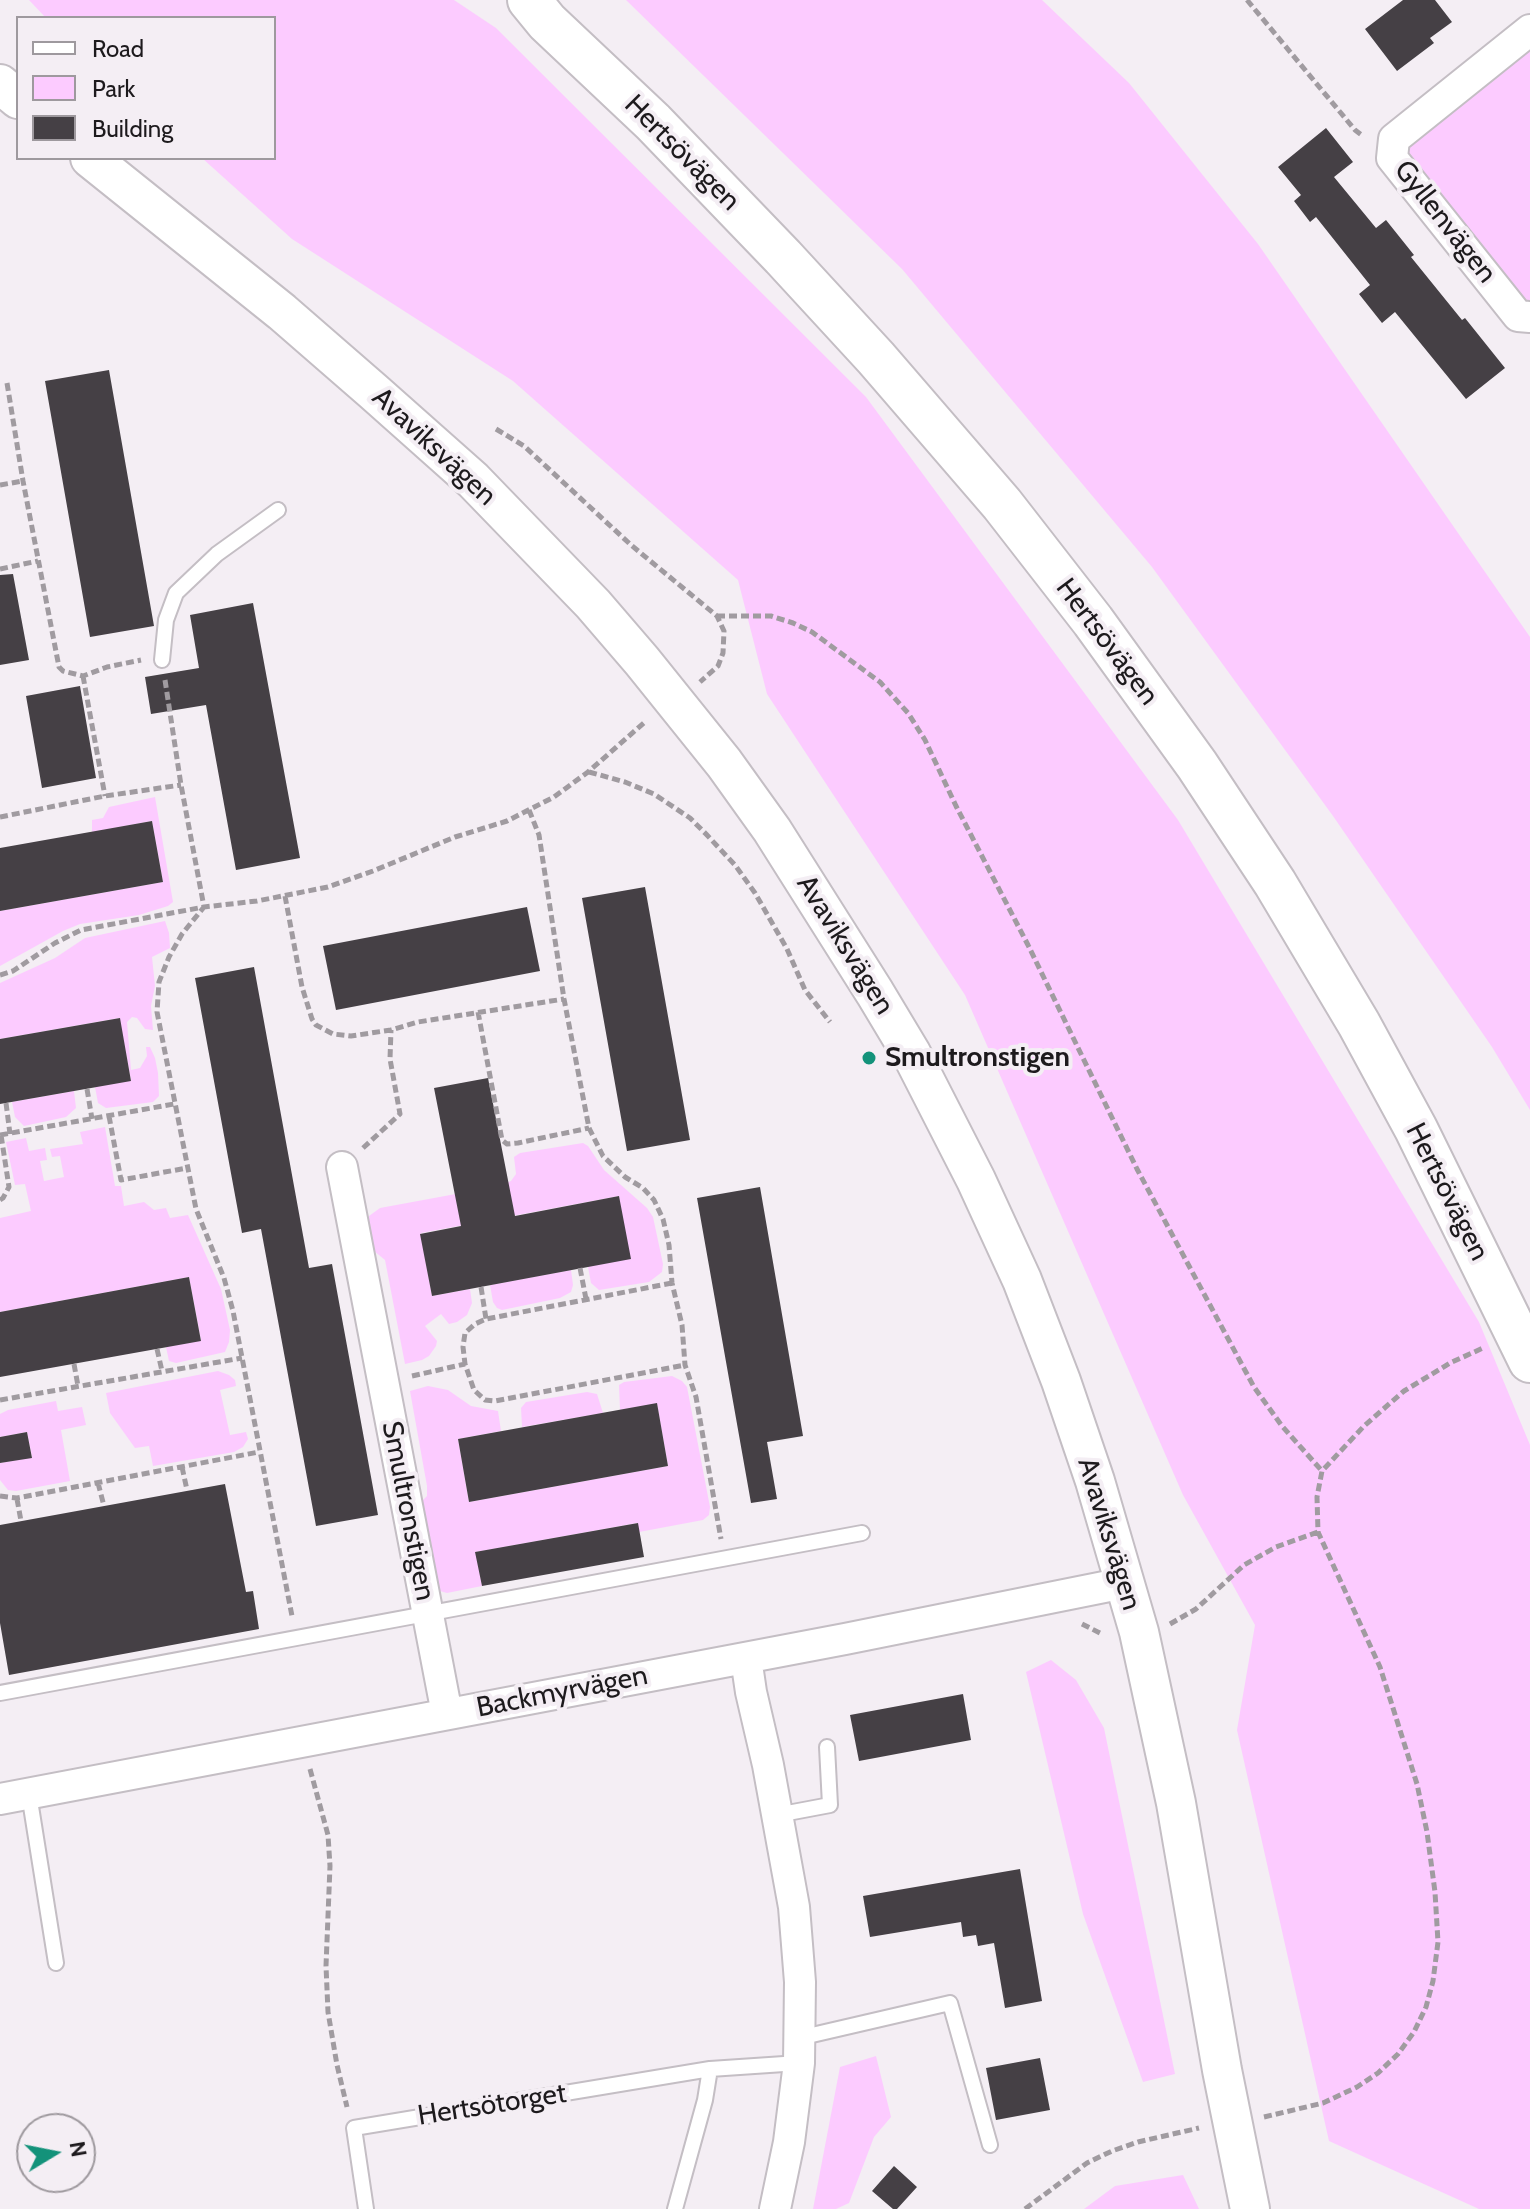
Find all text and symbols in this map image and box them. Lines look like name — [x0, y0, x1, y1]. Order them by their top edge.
legend — [16, 16, 276, 160]
text: Road — [92, 34, 144, 63]
text: Park — [92, 74, 135, 103]
street label: Hertsövägen — [617, 88, 747, 218]
text: Building — [92, 114, 173, 143]
street label: Gyllenvägen — [1387, 154, 1503, 290]
street label: Avaviksvägen — [365, 381, 503, 513]
street label: Hertsövägen — [1049, 572, 1165, 712]
street label: Avaviksvägen — [789, 869, 901, 1021]
place label: Smultronstigen — [885, 1041, 1070, 1075]
marker: Smultronstigen — [860, 1049, 878, 1067]
street label: Hertsövägen — [1398, 1118, 1496, 1266]
street label: Smultronstigen — [374, 1419, 442, 1603]
street label: Avaviksvägen — [1070, 1454, 1148, 1614]
street label: Backmyrvägen — [474, 1659, 650, 1725]
street label: Hertsötorget — [415, 2077, 569, 2133]
north arrow — [16, 2113, 96, 2193]
text: N — [64, 2139, 93, 2159]

